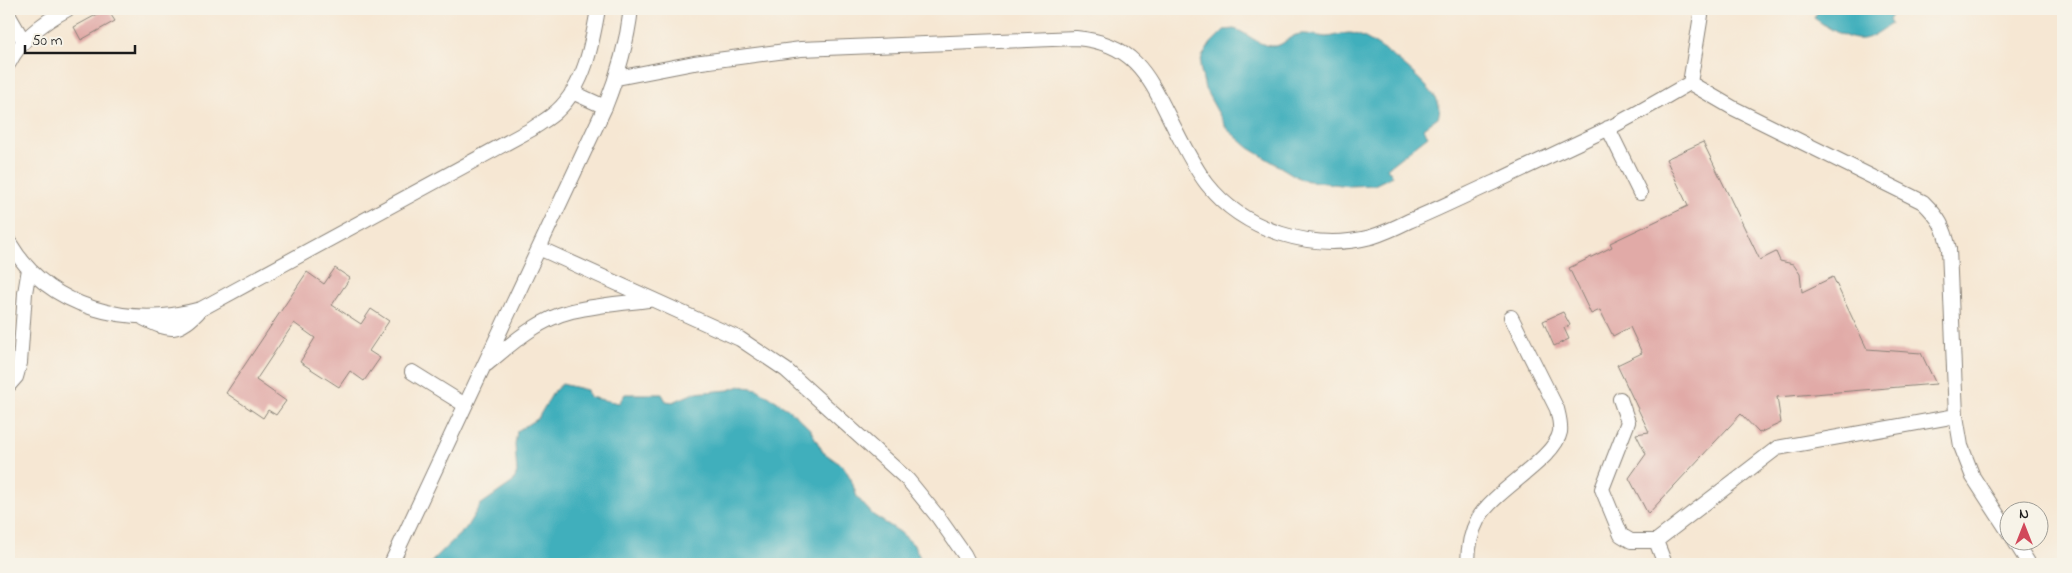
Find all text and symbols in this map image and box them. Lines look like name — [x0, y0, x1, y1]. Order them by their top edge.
scale bar — [25, 22, 135, 54]
text: 50 m — [32, 30, 63, 52]
north arrow — [2000, 500, 2050, 550]
text: N — [2019, 504, 2029, 525]

